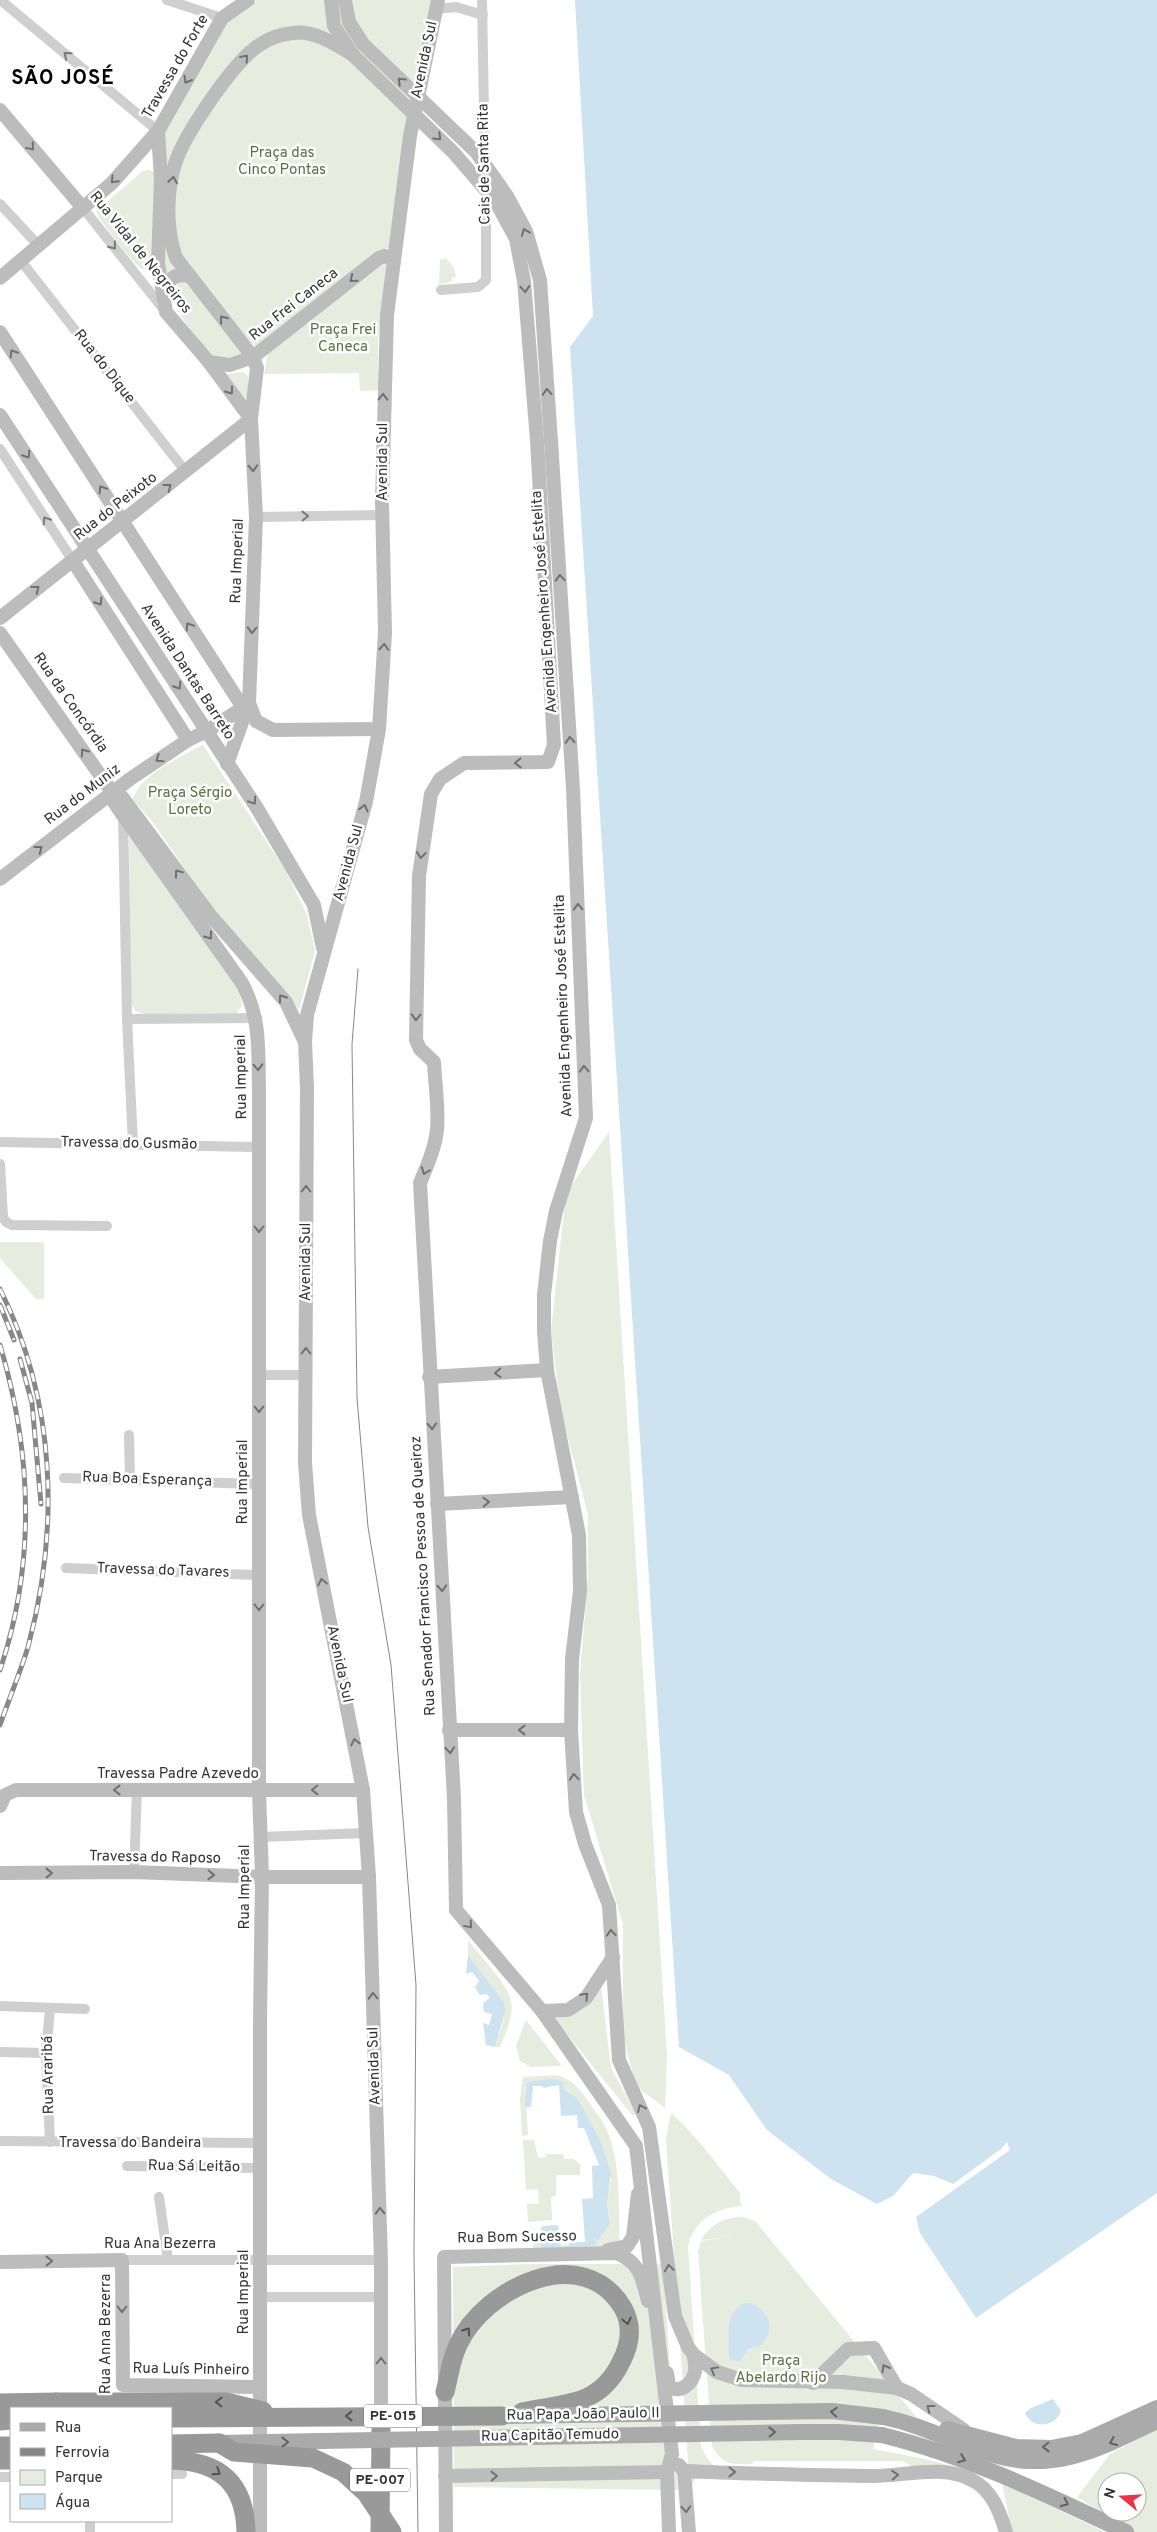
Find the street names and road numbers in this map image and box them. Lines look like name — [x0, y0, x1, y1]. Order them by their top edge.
street label: Travessa do Forte — [138, 12, 214, 122]
street label: Avenida Sul — [408, 20, 442, 100]
street label: Cais de Santa Rita — [474, 103, 496, 225]
street label: Rua Vidal de Negreiros — [85, 188, 195, 318]
street label: Rua Frei Caneca — [246, 264, 342, 346]
street label: Rua do Dique — [69, 326, 139, 408]
street label: Avenida Sul — [374, 423, 393, 501]
street label: Rua do Peixoto — [70, 468, 162, 546]
street label: Avenida Engenheiro José Estelita — [528, 490, 562, 714]
street label: Rua Imperial — [227, 518, 249, 604]
street label: Avenida Dantas Barreto — [136, 600, 238, 744]
street label: Rua da Concórdia — [28, 649, 112, 757]
street label: Rua do Muniz — [41, 760, 125, 830]
street label: Avenida Sul — [330, 823, 368, 903]
street label: Avenida Engenheiro José Estelita — [551, 894, 577, 1118]
street label: Rua Imperial — [232, 1034, 252, 1120]
street label: Travessa do Gusmão — [60, 1133, 198, 1155]
street label: Avenida Sul — [297, 1223, 316, 1301]
street label: Rua Senador Francisco Pessoa de Queiroz — [407, 1435, 441, 1717]
street label: Rua Imperial — [234, 1439, 253, 1525]
street label: Rua Boa Esperança — [82, 1468, 212, 1492]
street label: Travessa do Tavares — [96, 1559, 230, 1583]
street label: Avenida Sul — [322, 1624, 356, 1704]
street label: Travessa Padre Azevedo — [97, 1765, 259, 1784]
street label: Rua Imperial — [236, 1844, 255, 1930]
street label: Travessa do Raposo — [89, 1847, 221, 1869]
street label: Avenida Sul — [364, 2026, 386, 2106]
street label: Rua Araribá — [39, 2035, 59, 2115]
street label: Travessa do Bandeira — [59, 2134, 201, 2153]
street label: Rua Sá Leitão — [148, 2157, 240, 2177]
street label: Rua Bom Sucesso — [457, 2227, 577, 2249]
street label: Rua Ana Bezerra — [104, 2235, 216, 2254]
street label: Rua Imperial — [235, 2249, 254, 2335]
street label: Rua Anna Bezerra — [97, 2274, 116, 2394]
street label: Rua Luís Pinheiro — [132, 2359, 250, 2381]
road number: PE-015 — [364, 2404, 422, 2428]
street label: Rua Papa João Paulo II — [506, 2404, 660, 2426]
street label: Rua Capitão Temudo — [481, 2425, 619, 2447]
road number: PE-007 — [350, 2468, 410, 2492]

